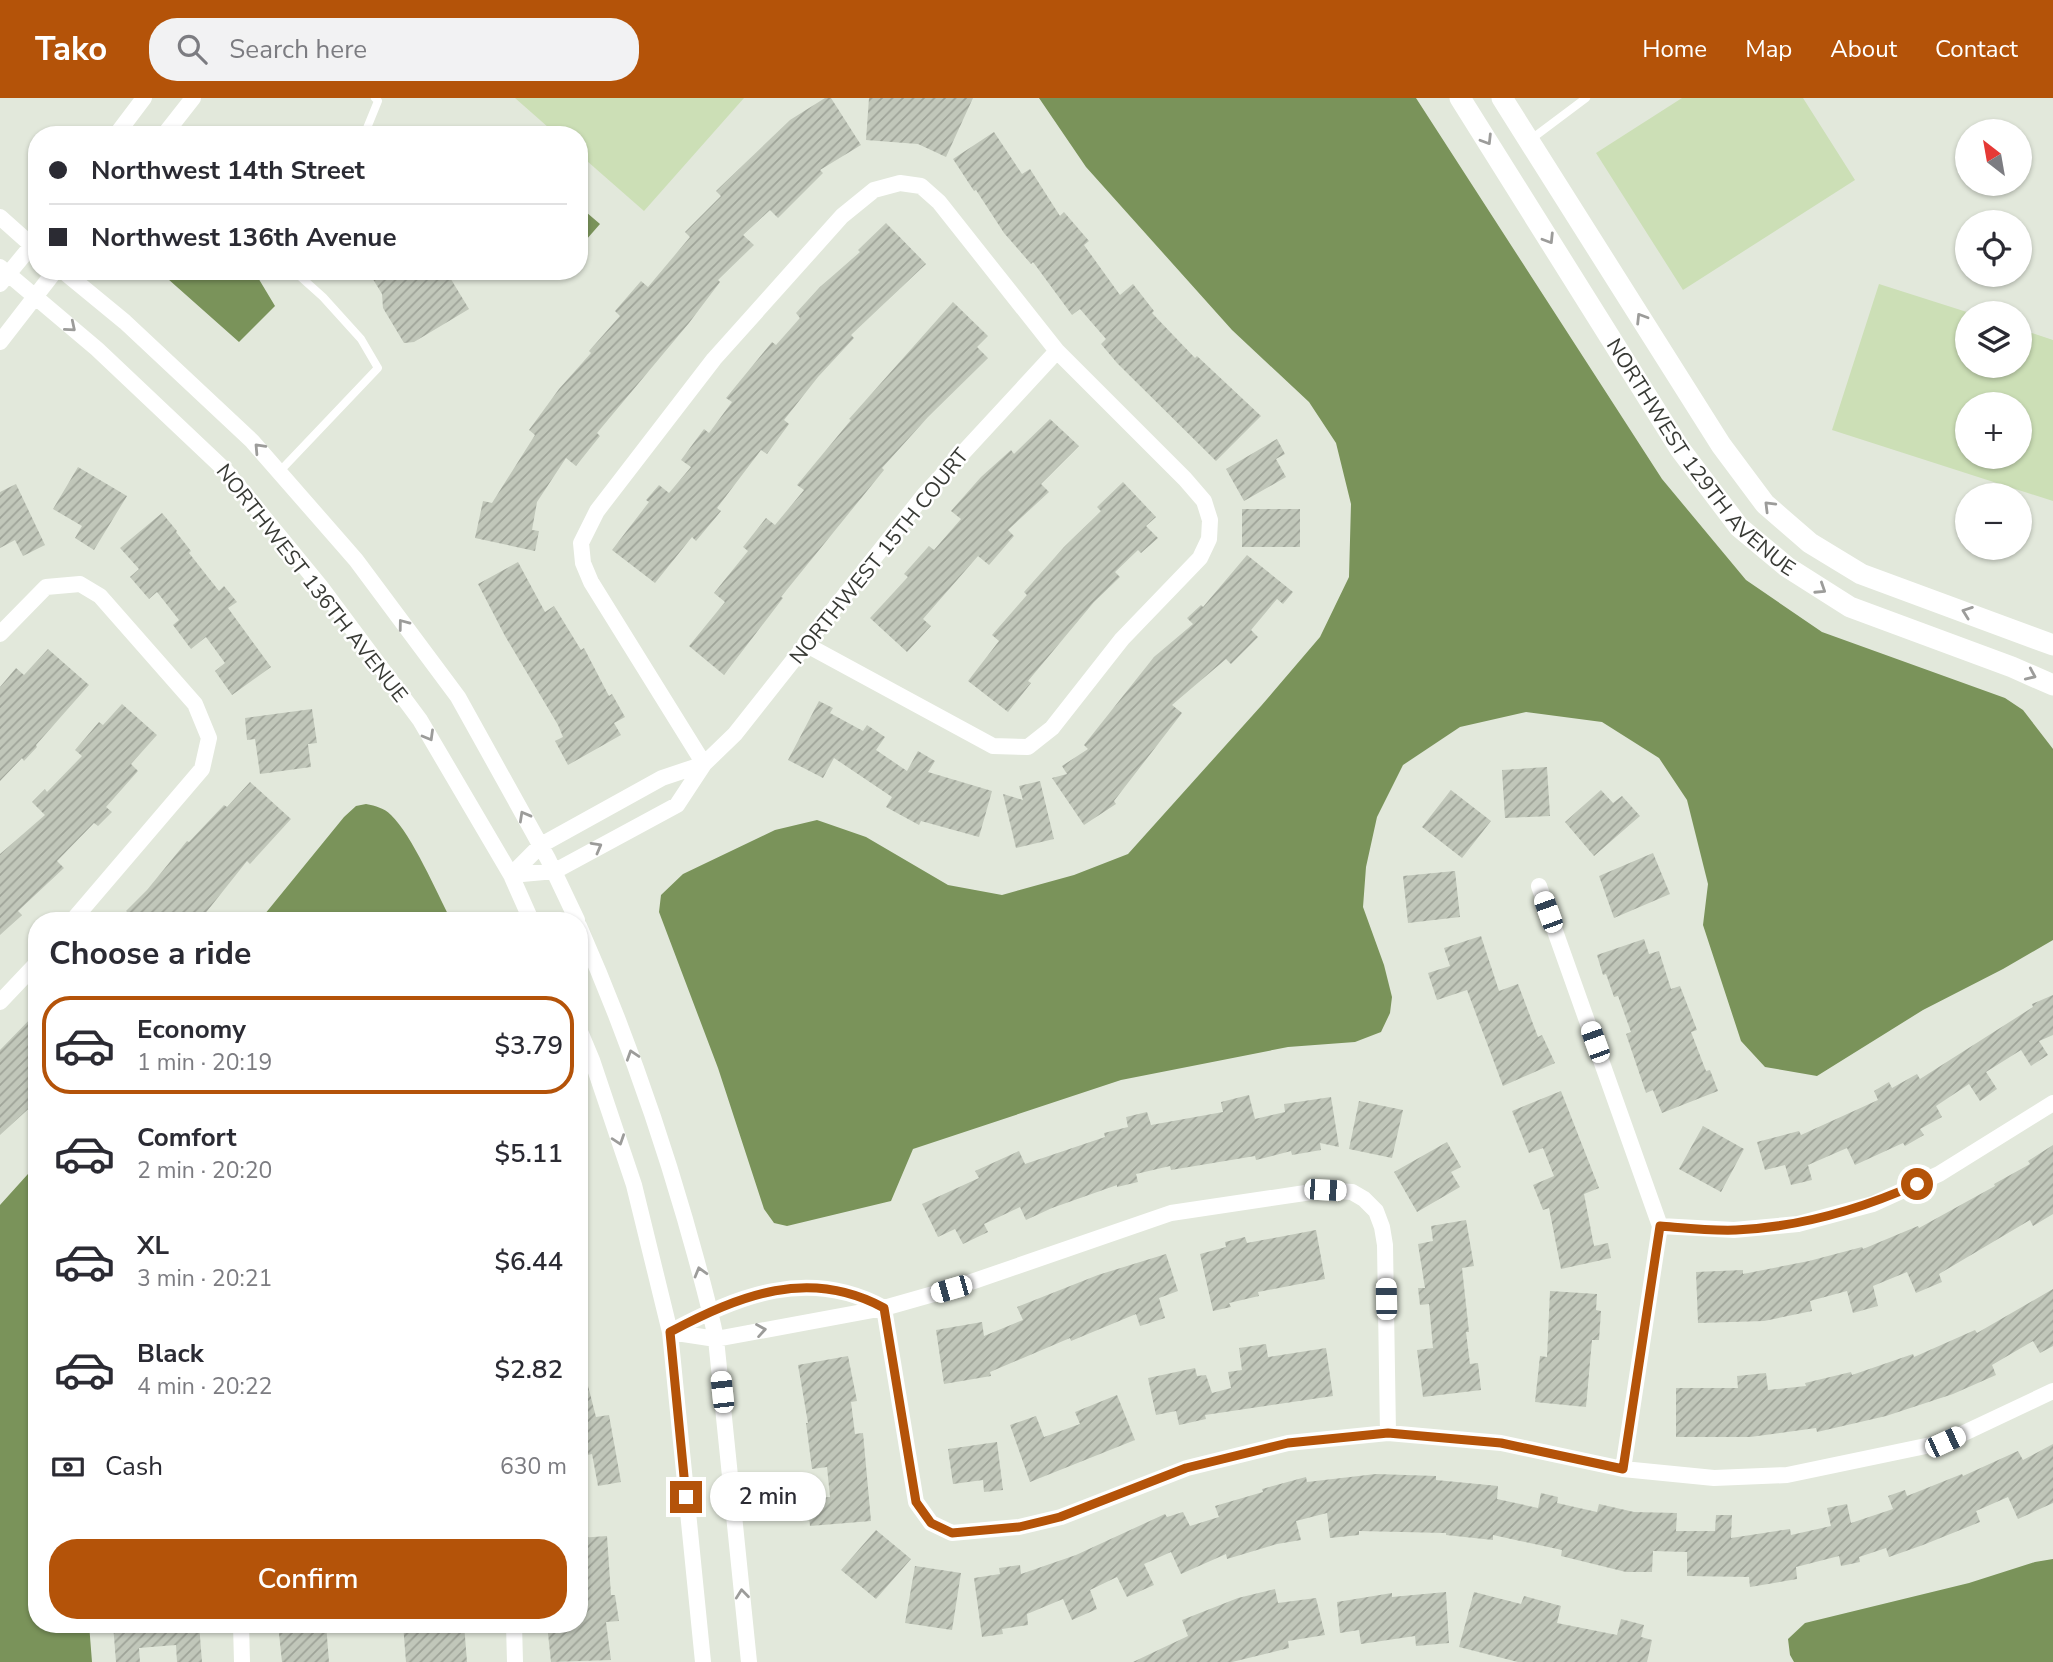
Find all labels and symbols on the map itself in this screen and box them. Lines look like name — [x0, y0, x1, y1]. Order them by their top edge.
north arrow — [1955, 119, 2032, 196]
one-way arrow — [1478, 132, 1491, 145]
one-way arrow — [1541, 231, 1554, 244]
one-way arrow — [1636, 313, 1649, 326]
one-way arrow — [63, 319, 76, 331]
street label: NORTHWEST 129TH AVENUE — [1600, 333, 1801, 583]
street label: NORTHWEST 15TH COURT — [783, 442, 975, 670]
one-way arrow — [254, 443, 267, 456]
street label: NORTHWEST 136TH AVENUE — [210, 458, 414, 708]
one-way arrow — [1764, 501, 1777, 514]
one-way arrow — [1813, 580, 1826, 593]
one-way arrow — [1961, 606, 1973, 620]
one-way arrow — [399, 619, 411, 632]
one-way arrow — [2024, 667, 2036, 681]
one-way arrow — [421, 729, 434, 742]
one-way arrow — [519, 810, 532, 823]
one-way arrow — [590, 842, 602, 856]
car — [1531, 889, 1566, 935]
car — [1578, 1019, 1613, 1065]
one-way arrow — [626, 1049, 640, 1062]
one-way arrow — [611, 1133, 625, 1145]
route start — [1901, 1168, 1933, 1200]
car — [1304, 1178, 1347, 1202]
one-way arrow — [693, 1266, 708, 1278]
car — [928, 1273, 975, 1305]
car — [1376, 1278, 1397, 1320]
one-way arrow — [755, 1323, 767, 1338]
car — [710, 1370, 735, 1414]
car — [1922, 1424, 1969, 1460]
callout: 2 min — [710, 1472, 826, 1522]
route end — [670, 1481, 702, 1513]
one-way arrow — [735, 1588, 750, 1600]

